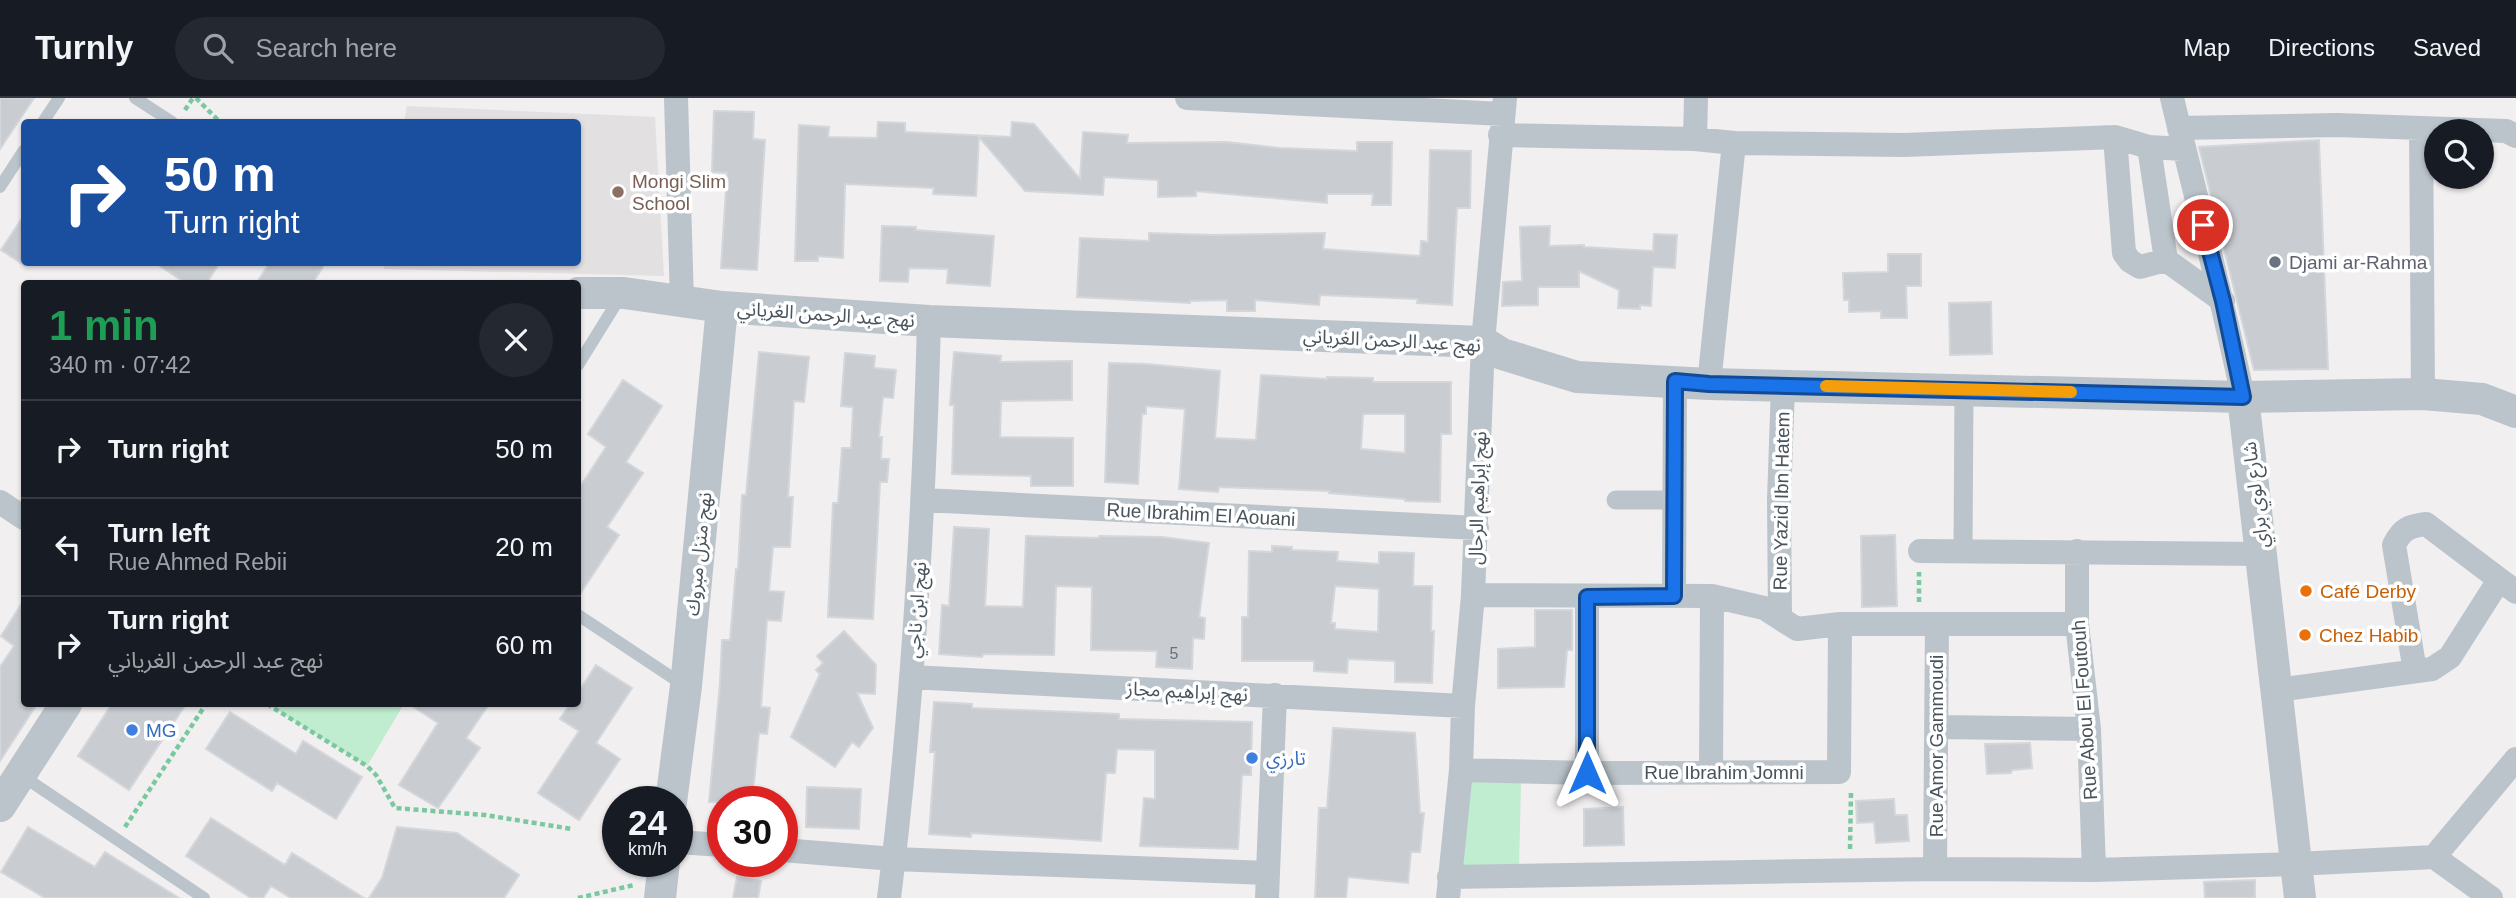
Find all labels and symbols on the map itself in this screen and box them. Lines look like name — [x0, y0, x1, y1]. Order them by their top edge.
place label: Mongi Slim School — [632, 171, 726, 214]
marker: Mongi Slim School — [610, 184, 626, 200]
pin — [2173, 195, 2233, 255]
place label: Djami ar-Rahma — [2289, 252, 2428, 273]
marker: Djami ar-Rahma — [2267, 254, 2283, 270]
street label: نهج عبد الرحمن الغرياني — [736, 298, 915, 336]
street label: نهج عبد الرحمن الغرياني — [1302, 325, 1481, 360]
street label: Rue Yazid Ibn Hatem — [1769, 411, 1794, 591]
street label: نهج إبراهيم الرحال — [1465, 431, 1494, 565]
street label: شارع لوي براي — [2239, 440, 2277, 549]
street label: نهج منزل مبروك — [682, 491, 719, 617]
street label: Rue Ibrahim El Aouani — [1106, 499, 1296, 530]
street label: نهج ابن ناجي — [903, 561, 935, 659]
place label: Café Derby — [2320, 581, 2417, 602]
marker: Café Derby — [2298, 583, 2314, 599]
street label: Rue Abou El Foutouh — [2068, 619, 2101, 801]
place label: Chez Habib — [2319, 625, 2418, 646]
marker: Chez Habib — [2297, 627, 2313, 643]
house number: 5 — [1170, 645, 1179, 662]
street label: Rue Amor Gammoudi — [1926, 655, 1947, 837]
street label: نهج إبراهيم مجاز — [1124, 678, 1248, 709]
place label: MG — [146, 720, 177, 741]
marker: MG — [124, 722, 140, 738]
position arrow — [1550, 736, 1624, 810]
place label: تارزي — [1266, 748, 1306, 773]
marker: تارزي — [1244, 750, 1260, 766]
street label: Rue Ibrahim Jomni — [1644, 762, 1804, 783]
speed limit sign: 30 — [707, 786, 798, 877]

